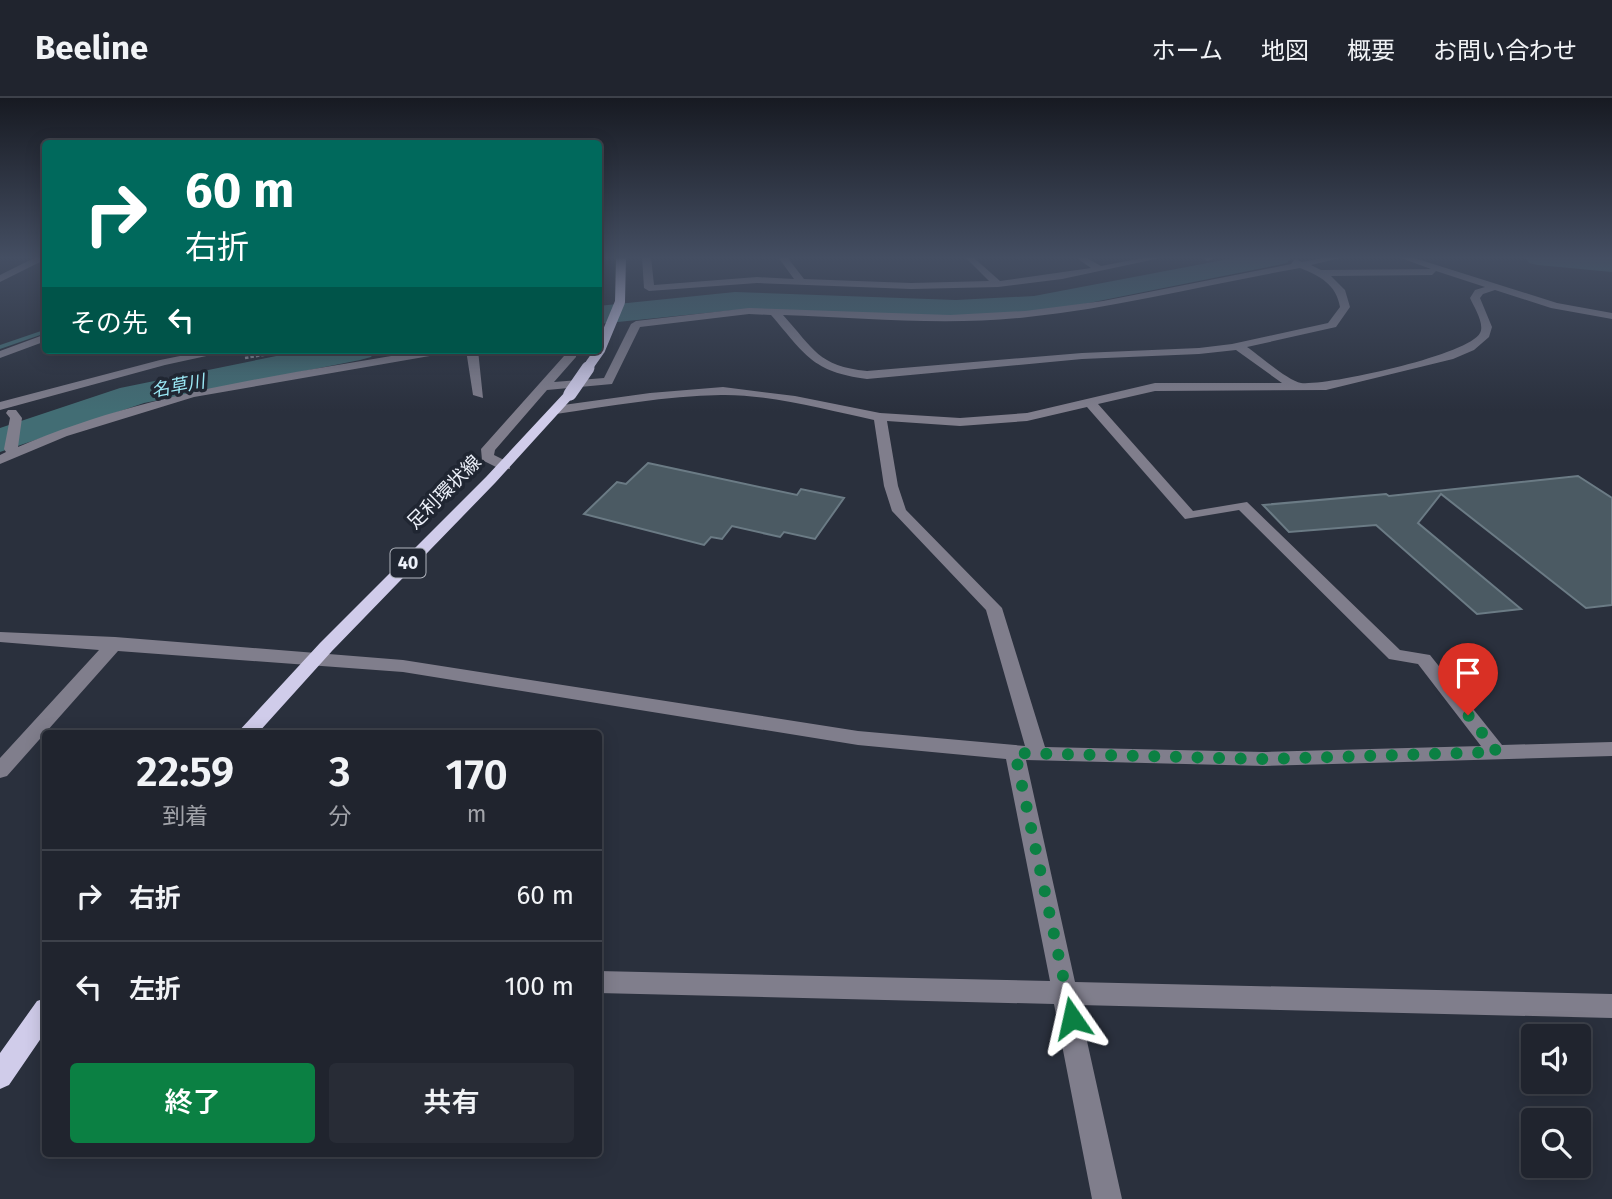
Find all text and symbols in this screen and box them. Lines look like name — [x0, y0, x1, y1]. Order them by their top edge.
text: Beeline — [35, 28, 148, 68]
text: ホーム — [1152, 37, 1223, 65]
text: 地図 — [1261, 37, 1309, 65]
text: 概要 — [1347, 37, 1395, 65]
text: お問い合わせ — [1433, 37, 1577, 65]
text: 60 m — [185, 161, 294, 220]
icon: right — [70, 168, 161, 259]
text: 右折 — [185, 228, 249, 266]
icon: left — [162, 301, 200, 339]
text: その先 — [70, 308, 148, 339]
water label: 名草川 — [149, 370, 209, 402]
street label: 足利環状線 — [402, 450, 486, 534]
road number: 40 — [390, 548, 426, 578]
pin — [1438, 643, 1498, 715]
icon: arrive — [1449, 654, 1487, 692]
text: 22:59 — [136, 747, 234, 797]
text: 3 — [329, 747, 351, 797]
text: 170 — [445, 750, 508, 800]
text: m — [467, 800, 487, 828]
text: 到着 — [162, 802, 208, 830]
text: 分 — [328, 802, 351, 830]
icon: right — [70, 877, 108, 915]
text: 60 m — [516, 880, 574, 911]
text: 右折 — [129, 883, 181, 914]
icon: left — [70, 968, 108, 1006]
text: 100 m — [505, 971, 574, 1002]
text: 左折 — [129, 974, 181, 1005]
position arrow — [1035, 981, 1109, 1055]
map controls — [1521, 1024, 1591, 1178]
button: sound — [1521, 1024, 1591, 1094]
button: 終了 — [70, 1063, 315, 1143]
button: 共有 — [329, 1063, 574, 1143]
button: search — [1521, 1108, 1591, 1178]

